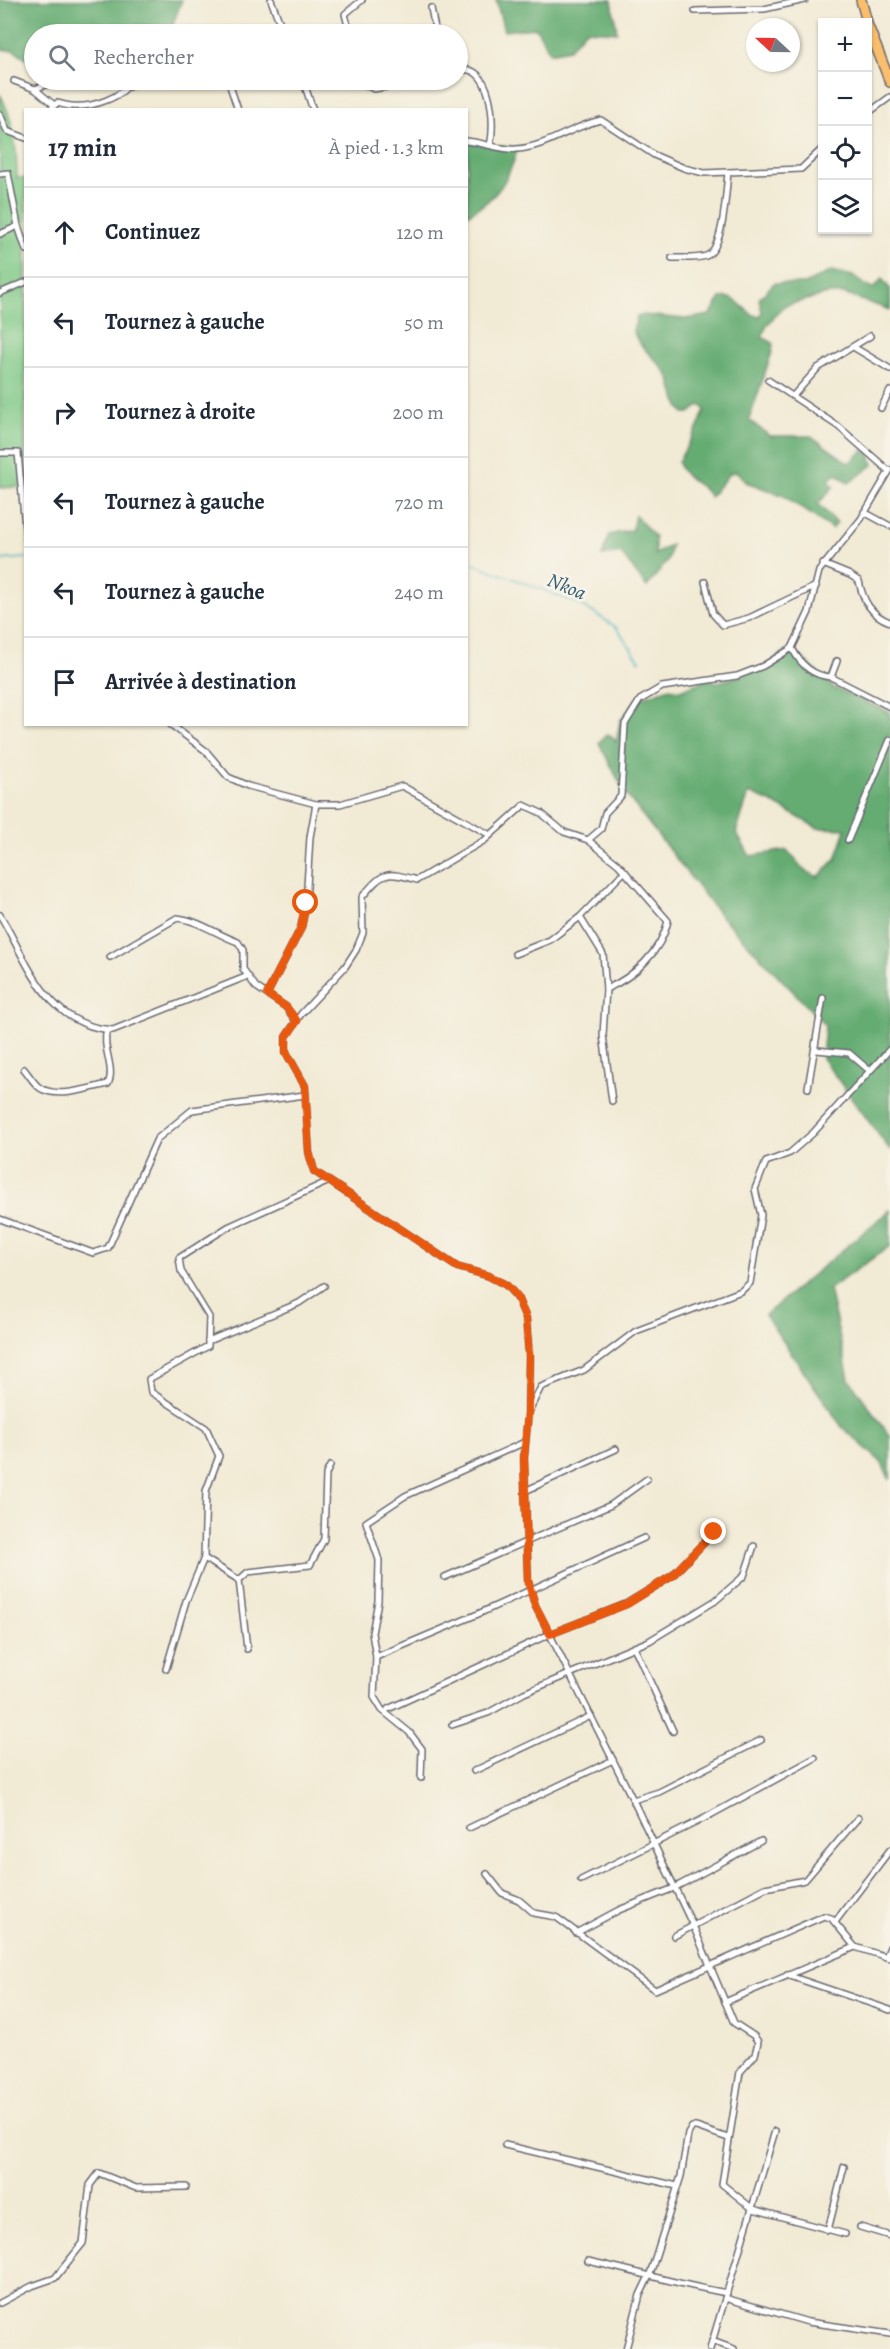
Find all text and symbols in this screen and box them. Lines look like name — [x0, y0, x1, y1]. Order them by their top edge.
north arrow — [746, 18, 800, 72]
map controls — [818, 18, 872, 234]
button: + — [818, 18, 872, 72]
search box — [24, 24, 468, 90]
icon: search — [45, 41, 78, 74]
text: Rechercher — [93, 42, 194, 72]
button: − — [818, 72, 872, 126]
button: locate — [818, 126, 872, 180]
text: 17 min — [48, 130, 117, 165]
text: À pied · 1.3 km — [329, 134, 444, 161]
button: layers — [818, 180, 872, 234]
icon: ahead — [48, 216, 81, 249]
text: Continuez — [105, 217, 200, 247]
text: 120 m — [396, 219, 444, 246]
icon: left — [48, 306, 81, 339]
text: Tournez à gauche — [105, 307, 265, 337]
text: 50 m — [404, 309, 444, 336]
icon: right — [48, 396, 81, 429]
text: Tournez à droite — [105, 397, 256, 427]
text: 200 m — [393, 399, 444, 426]
icon: left — [48, 486, 81, 519]
text: Tournez à gauche — [105, 487, 265, 517]
text: 720 m — [395, 489, 444, 516]
water label: Nkoa — [543, 566, 590, 607]
icon: left — [48, 576, 81, 609]
text: Tournez à gauche — [105, 577, 265, 607]
text: 240 m — [394, 579, 444, 606]
icon: arrive — [48, 666, 81, 699]
text: Arrivée à destination — [105, 667, 296, 697]
route start — [292, 889, 318, 915]
route end — [700, 1518, 726, 1544]

